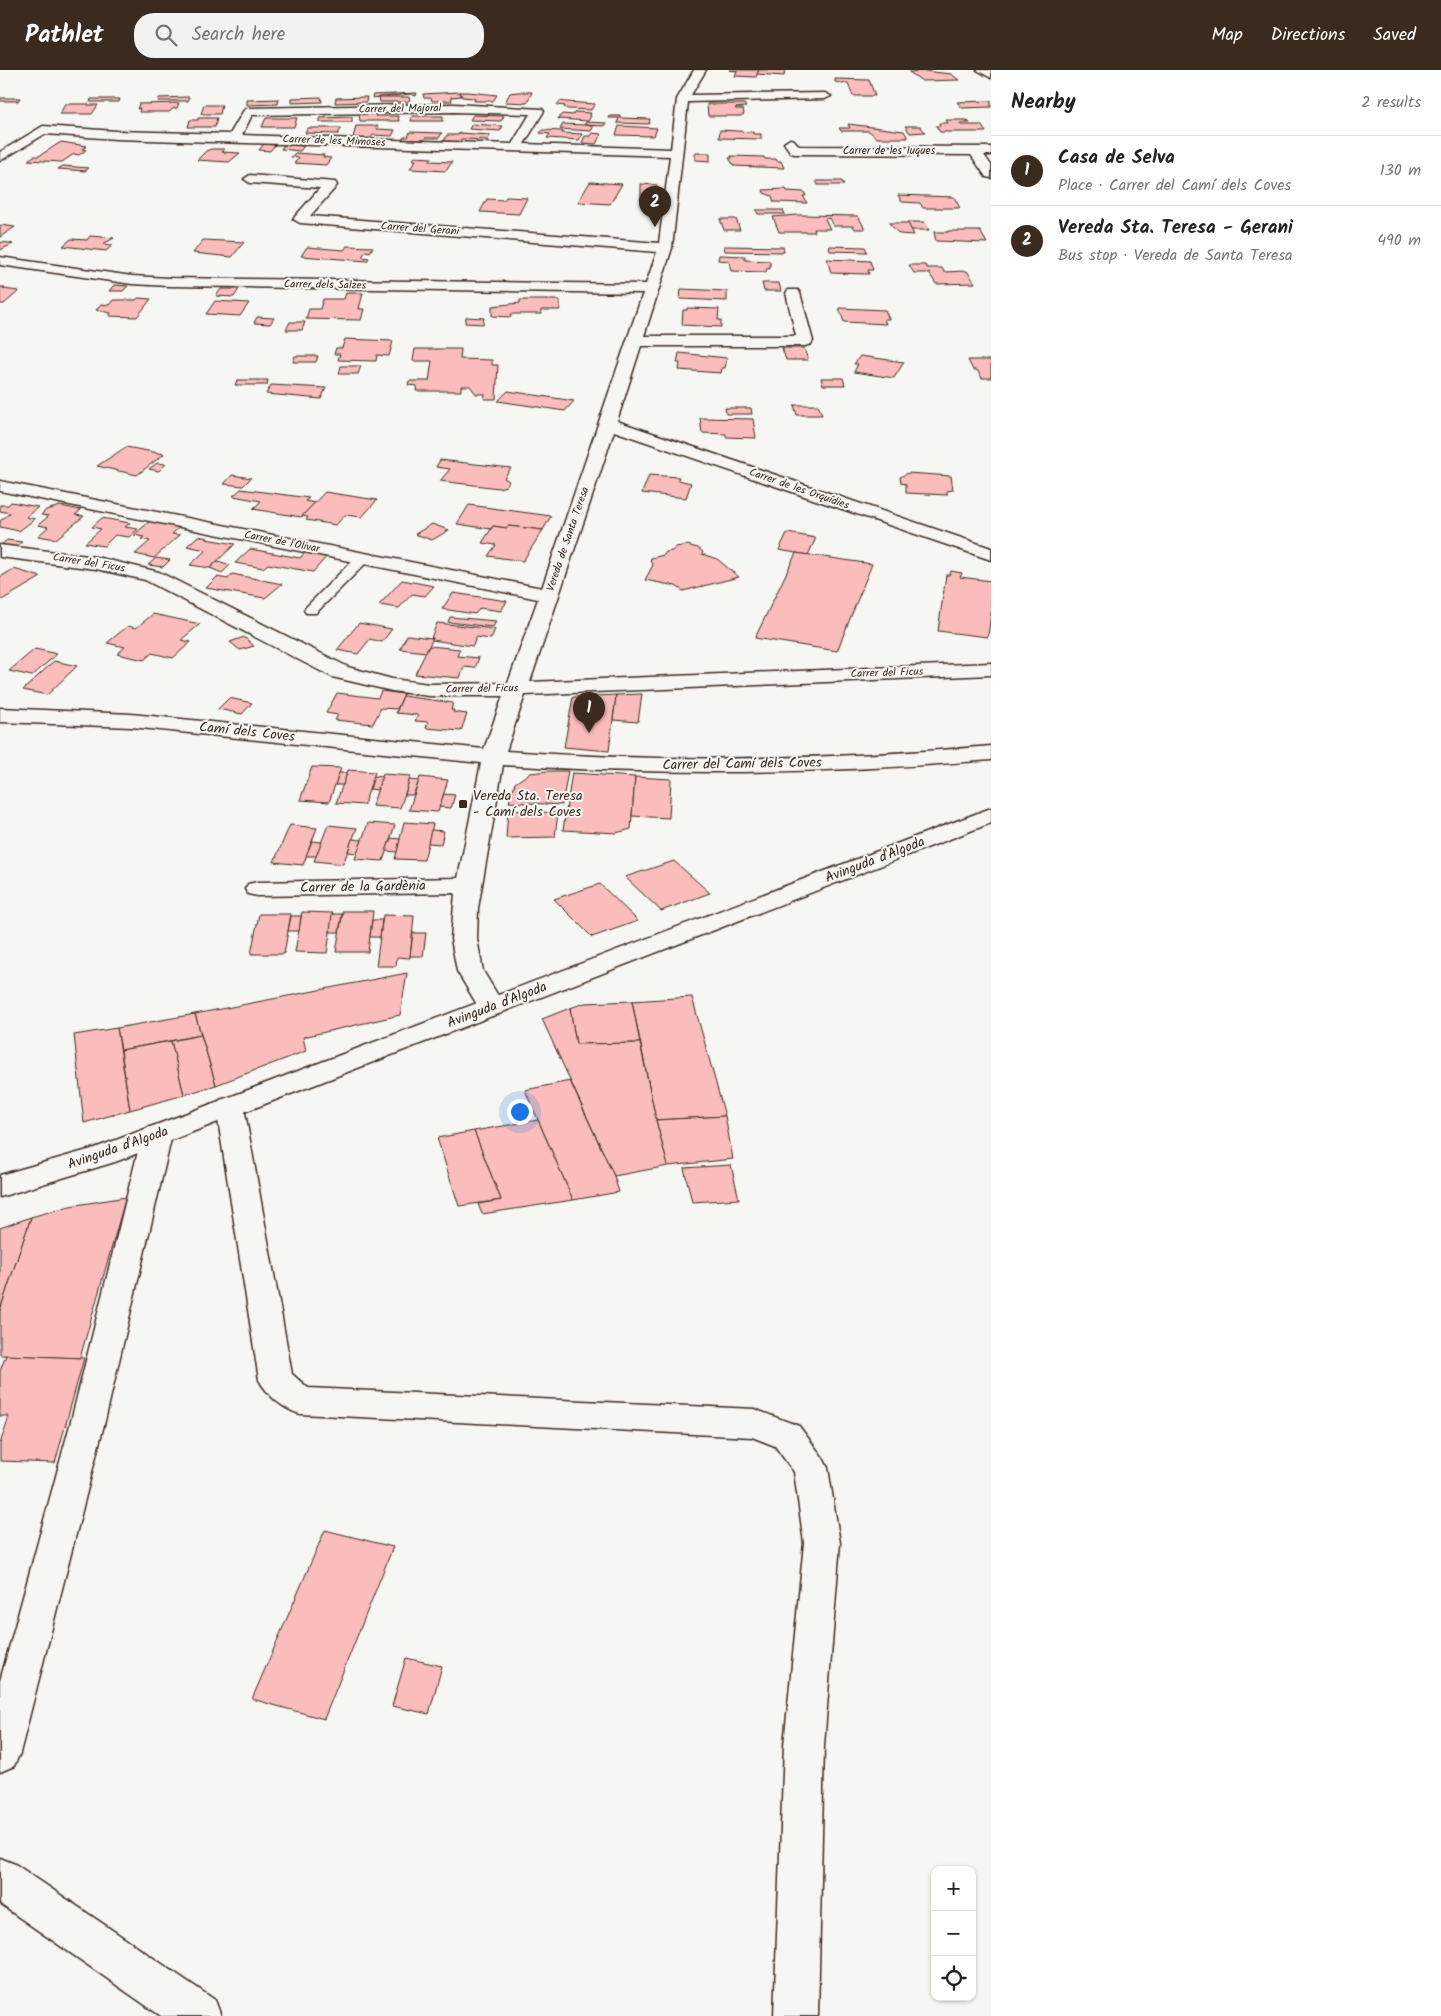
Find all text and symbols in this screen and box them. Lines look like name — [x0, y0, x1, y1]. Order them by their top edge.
search box — [134, 13, 484, 58]
text: Pathlet — [25, 16, 104, 55]
text: Search here — [192, 20, 285, 50]
icon: search — [152, 21, 180, 49]
text: Map — [1211, 21, 1243, 50]
text: Directions — [1271, 21, 1345, 50]
text: Saved — [1373, 21, 1416, 50]
text: Nearby — [1011, 86, 1076, 119]
text: 2 results — [1361, 90, 1421, 115]
street label: Carrer del Majoral — [359, 99, 442, 119]
street label: Carrer de les Mimoses — [282, 130, 386, 152]
street label: Carrer de les Iuques — [843, 142, 936, 160]
text: Casa de Selva — [1058, 143, 1175, 173]
text: 1 — [1025, 158, 1029, 183]
text: 130 m — [1380, 158, 1421, 183]
text: Place · Carrer del Camí dels Coves — [1058, 173, 1291, 198]
pin: 2 — [639, 186, 671, 227]
text: Vereda Sta. Teresa - Gerani — [1058, 213, 1293, 243]
street label: Carrer del Gerani — [380, 217, 460, 241]
text: 2 — [1022, 228, 1032, 253]
text: 490 m — [1377, 228, 1421, 253]
text: Bus stop · Vereda de Santa Teresa — [1058, 243, 1293, 268]
street label: Carrer dels Salzes — [284, 275, 367, 295]
street label: Carrer de les Orquídies — [746, 463, 852, 515]
street label: Vereda de Santa Teresa — [542, 484, 594, 594]
street label: Carrer de l'Olivar — [243, 526, 323, 558]
street label: Carrer del Ficus — [52, 548, 127, 578]
street label: Carrer del Ficus — [850, 663, 924, 683]
street label: Carrer del Ficus — [445, 679, 519, 699]
pin: 1 — [573, 692, 605, 733]
street label: Camí dels Coves — [198, 716, 296, 748]
street label: Carrer del Camí dels Coves — [662, 752, 822, 776]
place label: Vereda Sta. Teresa - Camí dels Coves — [473, 785, 582, 823]
marker: Vereda Sta. Teresa - Camí dels Coves — [457, 798, 469, 810]
street label: Avinguda d'Algoda — [822, 831, 928, 889]
street label: Carrer de la Gardènia — [300, 875, 426, 899]
street label: Avinguda d'Algoda — [444, 976, 550, 1034]
your location — [507, 1099, 533, 1125]
street label: Avinguda d'Algoda — [65, 1120, 171, 1176]
map controls — [931, 1866, 976, 2001]
button: + — [931, 1866, 976, 1911]
button: − — [931, 1911, 976, 1956]
button: locate — [931, 1956, 976, 2001]

